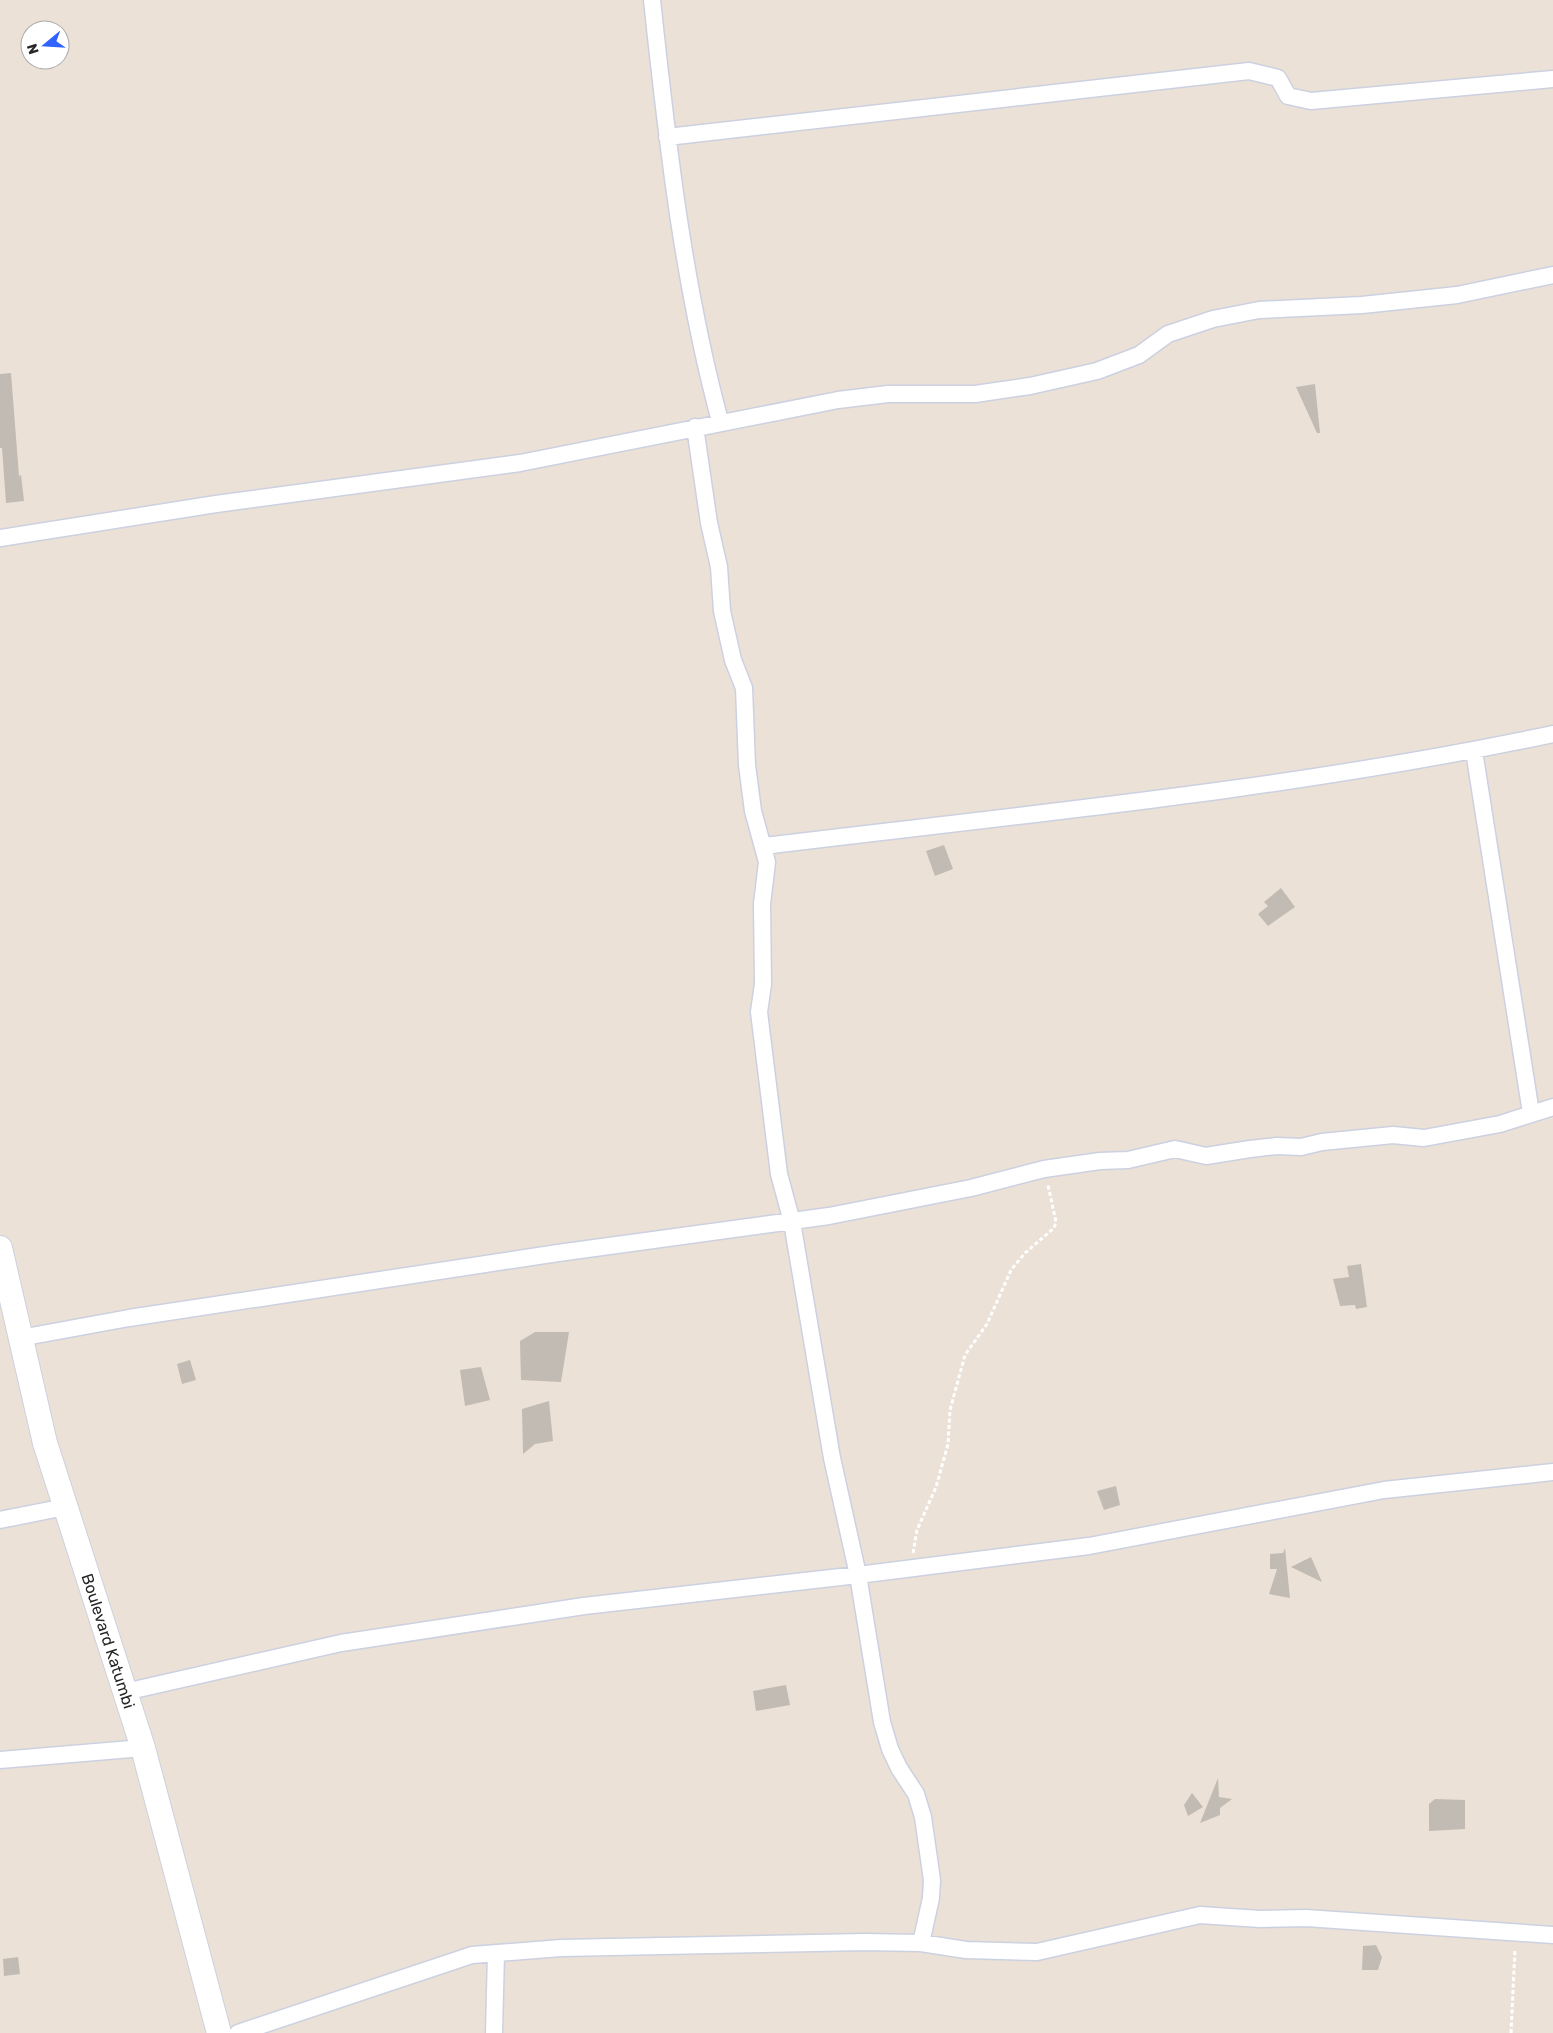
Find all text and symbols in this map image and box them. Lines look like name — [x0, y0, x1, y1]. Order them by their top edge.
north arrow — [20, 20, 70, 70]
text: N — [23, 41, 43, 56]
street label: Boulevard Katumbi — [78, 1571, 139, 1711]

